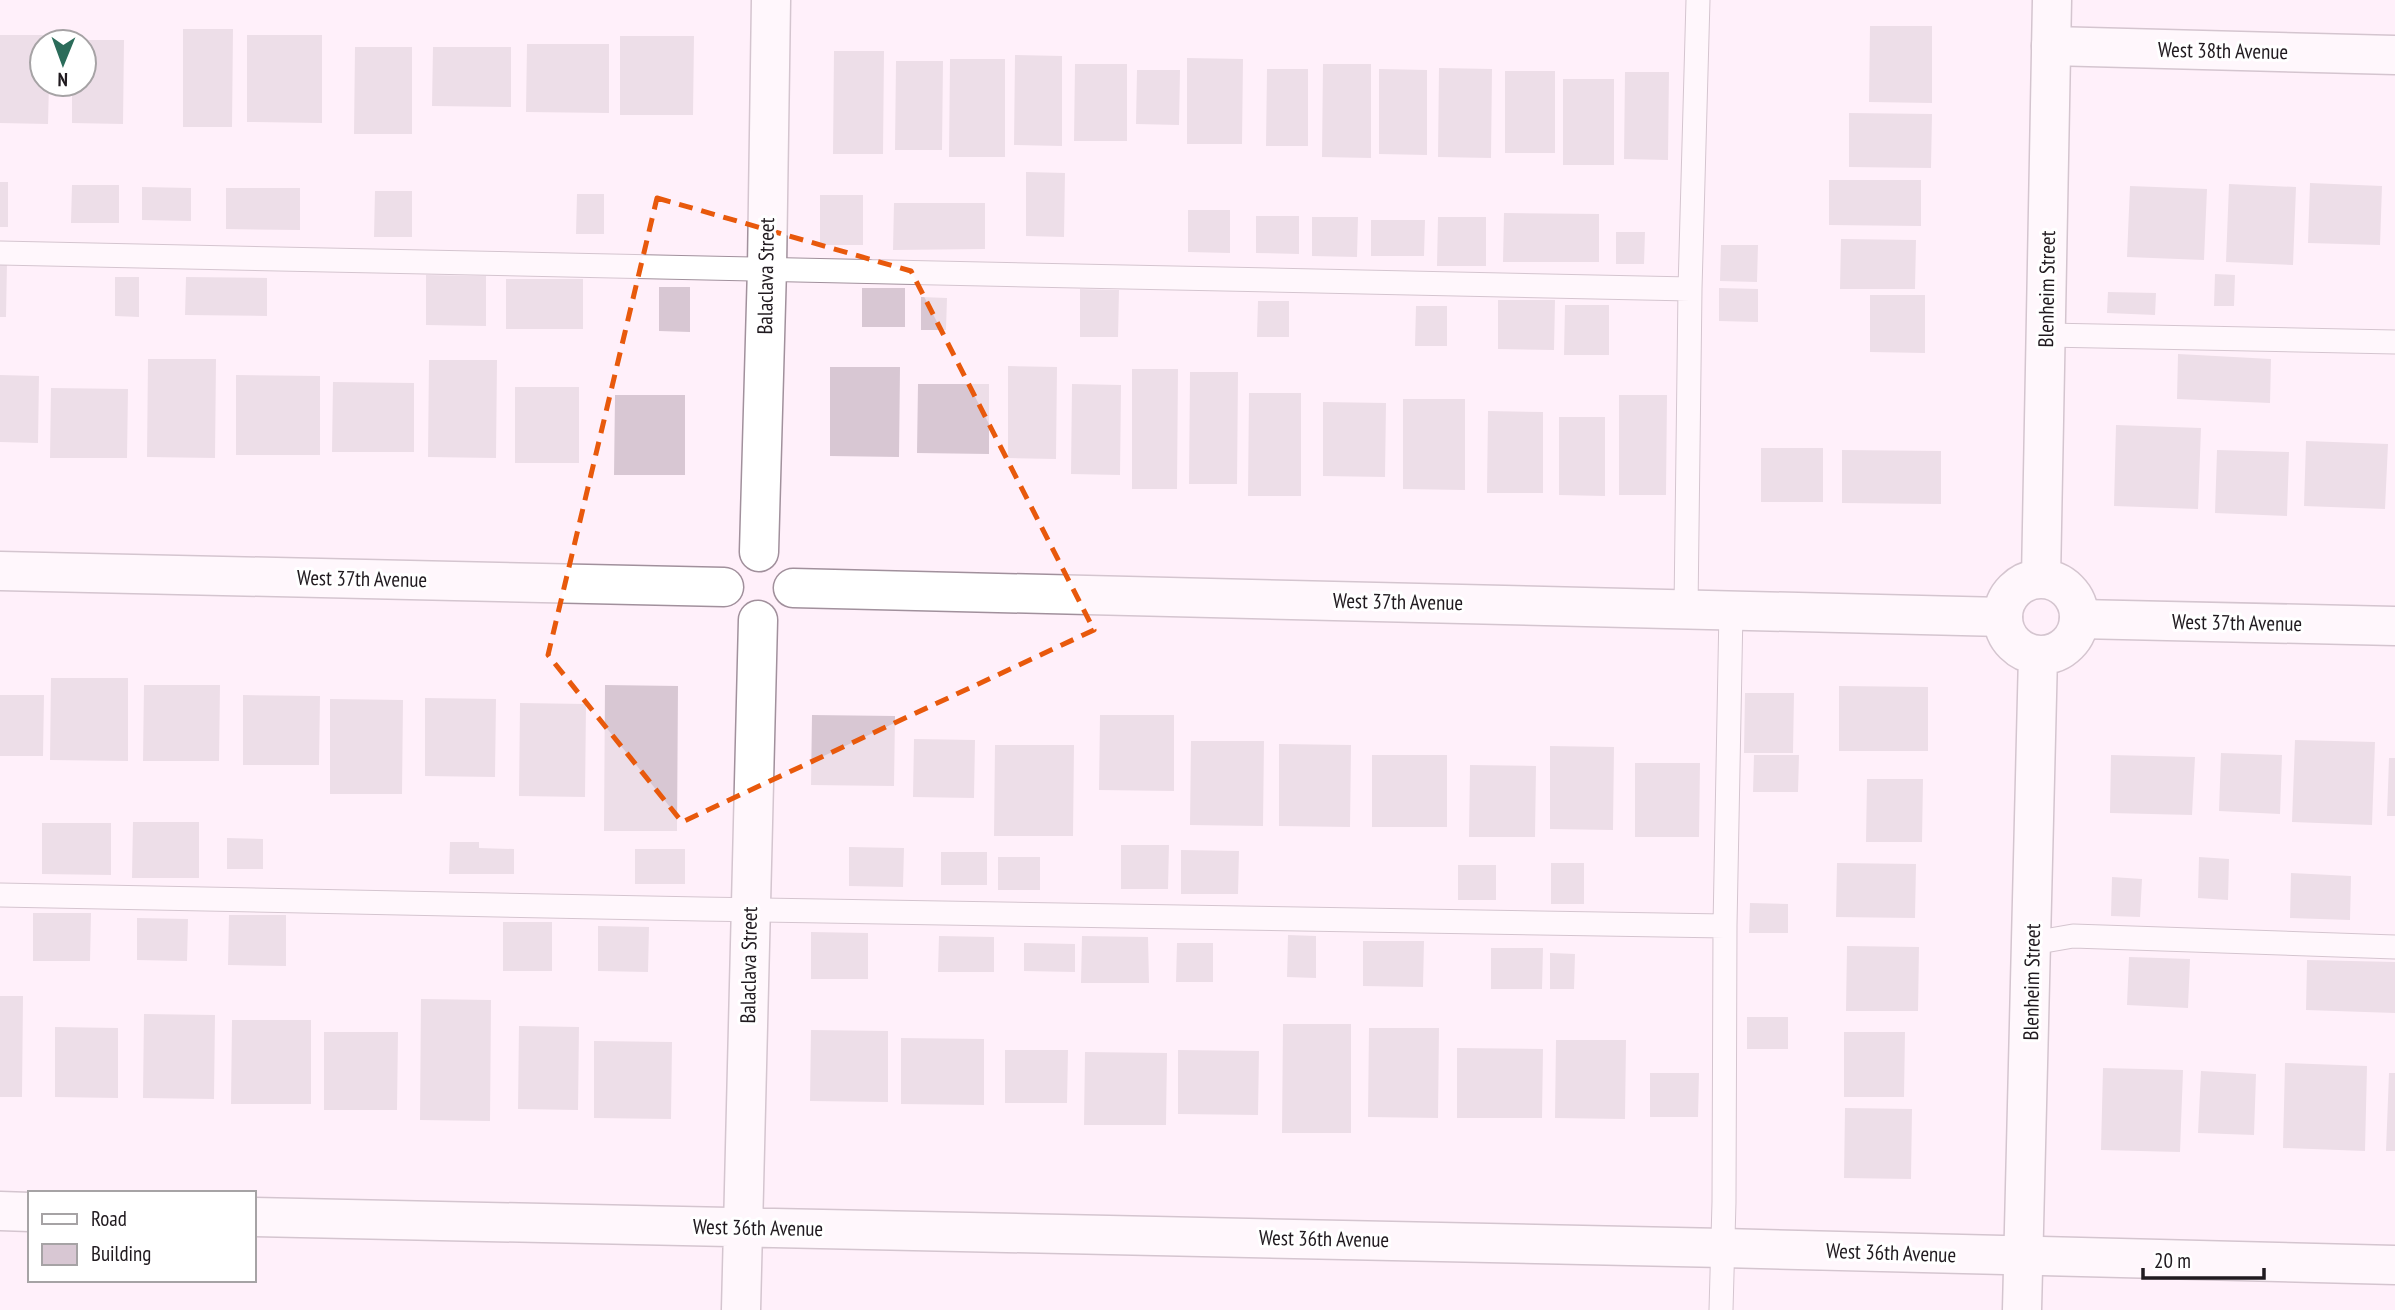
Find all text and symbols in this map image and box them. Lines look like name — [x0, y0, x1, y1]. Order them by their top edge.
north arrow — [28, 28, 98, 98]
street label: West 38th Avenue — [2158, 36, 2288, 65]
text: N — [57, 68, 68, 92]
street label: Balaclava Street — [751, 217, 780, 335]
street label: Blenheim Street — [2032, 230, 2061, 348]
street label: West 37th Avenue — [297, 564, 427, 593]
street label: West 37th Avenue — [1333, 587, 1463, 616]
street label: West 37th Avenue — [2172, 608, 2302, 637]
street label: Balaclava Street — [734, 906, 763, 1024]
street label: Blenheim Street — [2017, 923, 2046, 1041]
legend — [28, 1191, 256, 1282]
text: Road — [91, 1205, 127, 1232]
street label: West 36th Avenue — [693, 1213, 823, 1242]
street label: West 36th Avenue — [1259, 1224, 1389, 1253]
scale bar — [2143, 1236, 2264, 1280]
street label: West 36th Avenue — [1825, 1237, 1957, 1268]
text: Building — [91, 1240, 151, 1267]
text: 20 m — [2154, 1247, 2191, 1274]

